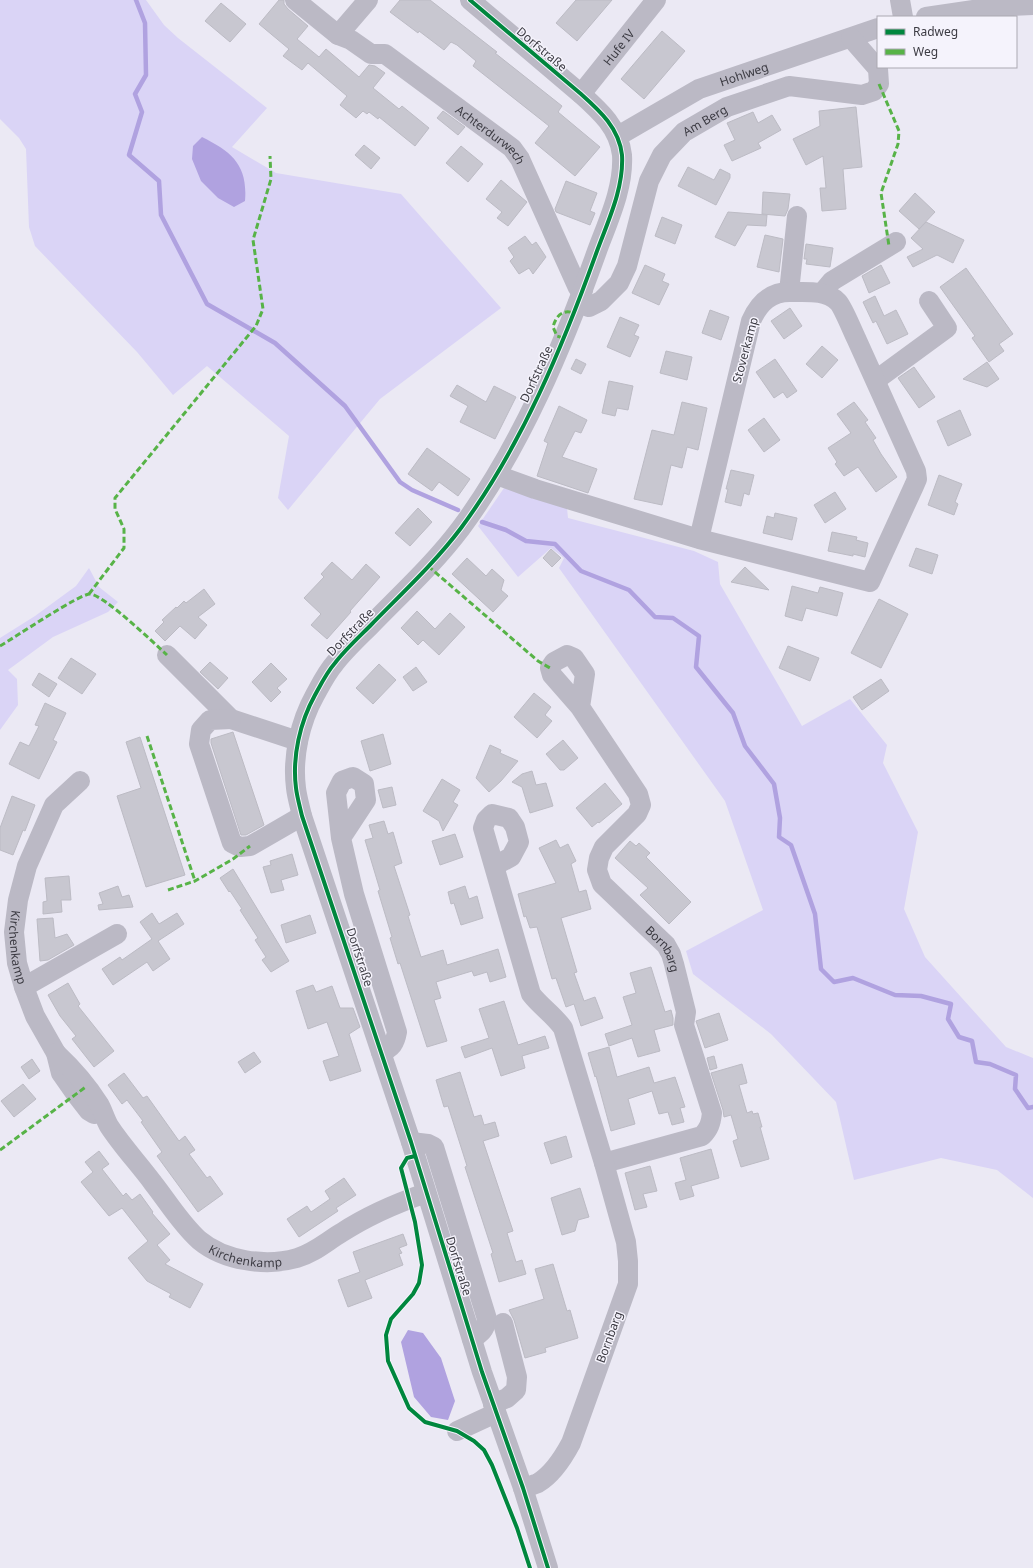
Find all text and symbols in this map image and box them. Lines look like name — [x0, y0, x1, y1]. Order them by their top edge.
legend — [877, 16, 1017, 68]
street label: Dorfstraße — [513, 23, 571, 75]
text: Radweg — [913, 23, 958, 40]
street label: Hufe IV — [599, 25, 639, 69]
text: Weg — [913, 43, 938, 60]
street label: Hohlweg — [717, 58, 770, 90]
street label: Am Berg — [679, 100, 730, 140]
street label: Achterdurwech — [453, 101, 530, 167]
street label: Stoverkamp — [728, 315, 762, 385]
street label: Dorfstraße — [515, 343, 557, 405]
street label: Dorfstraße — [323, 604, 377, 660]
street label: Kirchenkamp — [5, 909, 31, 986]
street label: Bornbarg — [642, 922, 684, 974]
street label: Dorfstraße — [342, 925, 378, 989]
street label: Dorfstraße — [442, 1234, 476, 1298]
street label: Kirchenkamp — [206, 1240, 283, 1271]
street label: Bornbarg — [592, 1309, 626, 1365]

